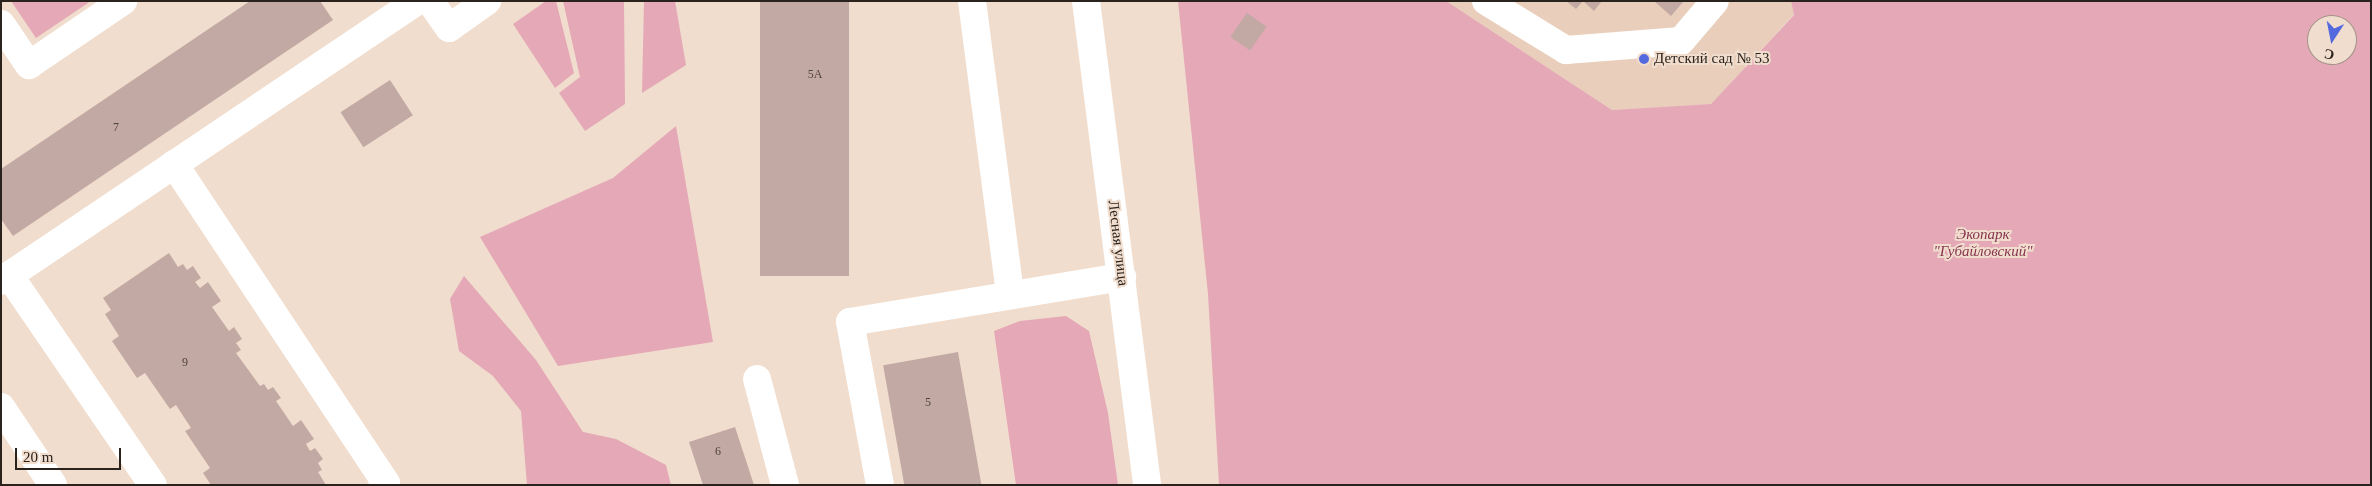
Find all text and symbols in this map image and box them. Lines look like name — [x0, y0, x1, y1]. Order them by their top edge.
north arrow — [2307, 15, 2357, 65]
text: С — [2323, 46, 2336, 63]
place label: Детский сад № 53 — [1654, 50, 1770, 68]
marker: Детский сад № 53 — [1638, 53, 1650, 65]
house number: 5А — [808, 68, 822, 82]
house number: 7 — [113, 121, 119, 135]
street label: Лесная улица — [1104, 199, 1132, 287]
park label: Экопарк "Губайловский" — [1934, 225, 2032, 260]
house number: 9 — [182, 356, 188, 370]
house number: 5 — [925, 396, 931, 410]
scale bar — [18, 438, 124, 470]
house number: 6 — [715, 445, 721, 459]
text: 20 m — [23, 449, 53, 465]

